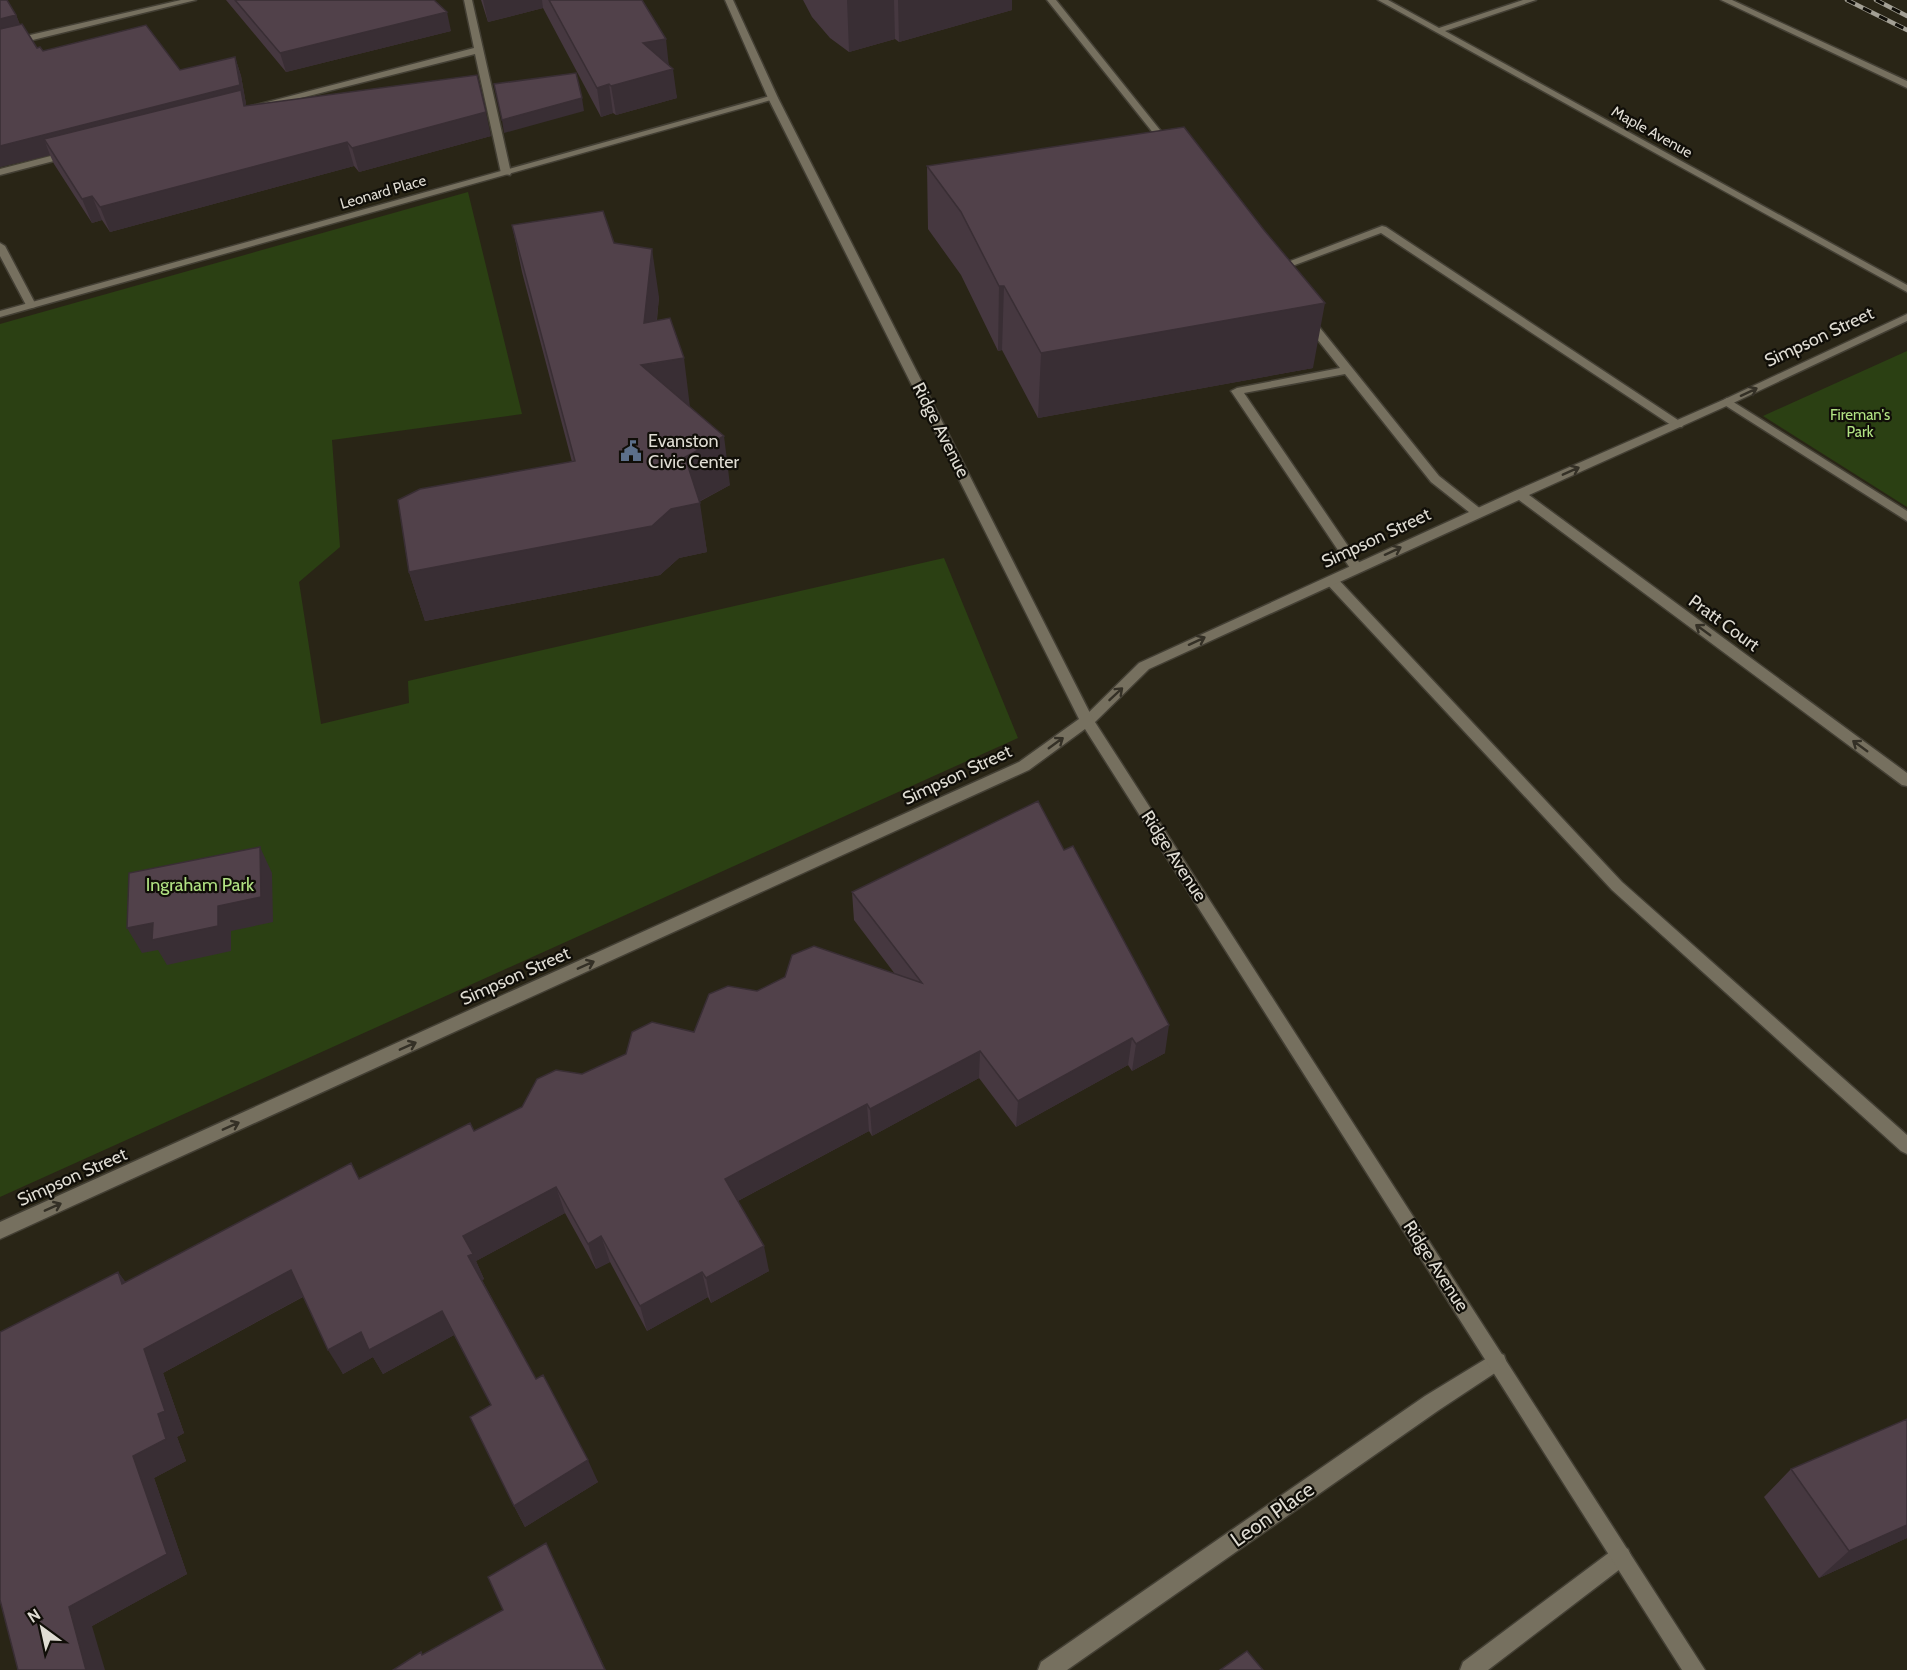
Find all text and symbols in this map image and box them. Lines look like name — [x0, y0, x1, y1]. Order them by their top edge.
street label: Maple Avenue — [1608, 102, 1696, 162]
street label: Leonard Place — [338, 171, 428, 213]
street label: Simpson Street — [1761, 302, 1877, 372]
street label: Ridge Avenue — [908, 379, 974, 481]
one-way arrow — [1740, 385, 1758, 397]
park label: Fireman's Park — [1830, 406, 1890, 441]
place label: Evanston Civic Center — [648, 430, 740, 473]
public building icon: Evanston Civic Center — [619, 439, 643, 463]
one-way arrow — [1562, 465, 1580, 476]
street label: Simpson Street — [1318, 503, 1434, 573]
one-way arrow — [1384, 545, 1402, 557]
street label: Pratt Court — [1684, 590, 1764, 656]
one-way arrow — [1695, 624, 1711, 637]
one-way arrow — [1188, 635, 1206, 647]
one-way arrow — [1108, 687, 1123, 701]
one-way arrow — [1047, 737, 1063, 750]
street label: Simpson Street — [899, 740, 1015, 810]
one-way arrow — [1852, 740, 1868, 752]
street label: Ridge Avenue — [1136, 806, 1212, 906]
park label: Ingraham Park — [146, 874, 255, 896]
street label: Simpson Street — [457, 942, 573, 1010]
one-way arrow — [576, 959, 594, 970]
one-way arrow — [399, 1039, 417, 1051]
one-way arrow — [221, 1120, 239, 1132]
street label: Simpson Street — [14, 1143, 130, 1211]
one-way arrow — [44, 1201, 62, 1212]
street label: Ridge Avenue — [1398, 1216, 1474, 1316]
street label: Leon Place — [1225, 1476, 1319, 1552]
north arrow — [12, 1598, 72, 1658]
text: N — [24, 1605, 44, 1627]

